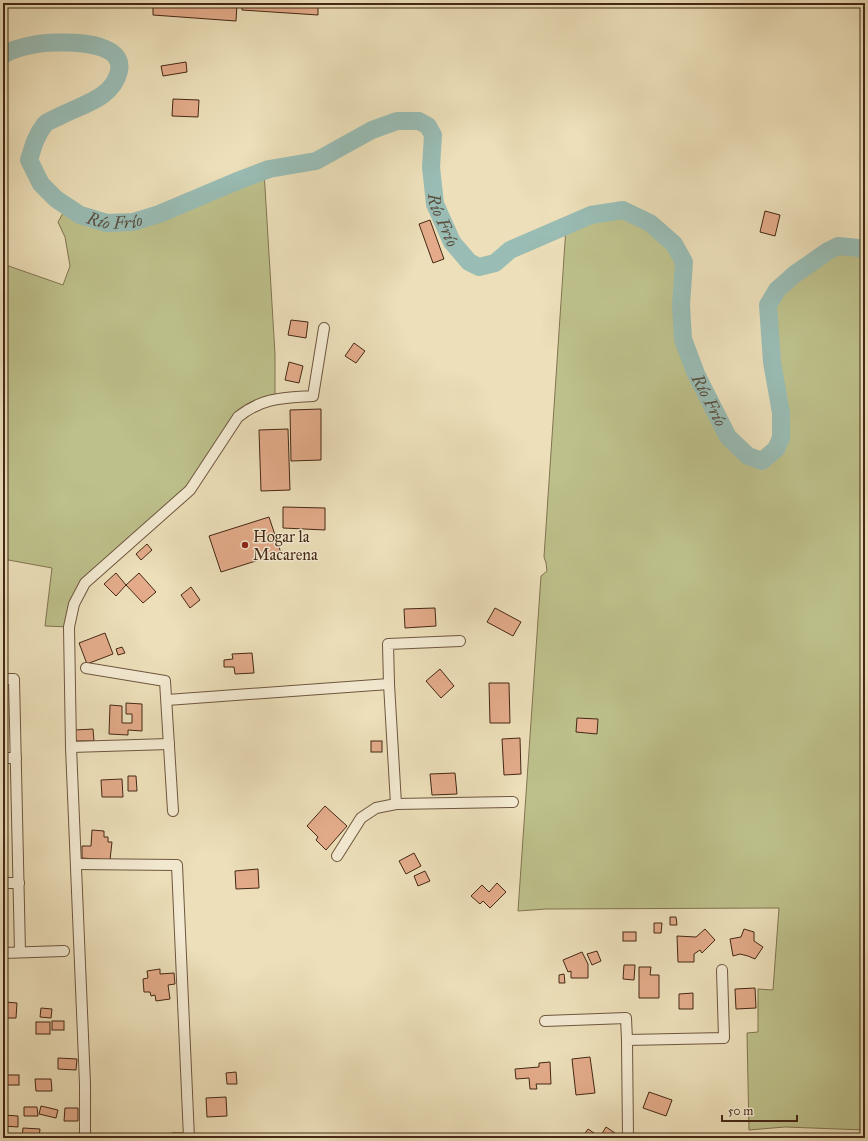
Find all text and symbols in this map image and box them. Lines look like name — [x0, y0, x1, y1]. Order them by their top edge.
water label: Río Frío — [423, 191, 463, 252]
water label: Río Frío — [84, 207, 146, 234]
water label: Río Frío — [687, 370, 732, 430]
place label: Hogar la Macarena — [253, 527, 318, 564]
marker: Hogar la Macarena — [240, 540, 250, 550]
scale bar — [722, 1097, 797, 1123]
text: 50 m — [728, 1104, 753, 1118]

